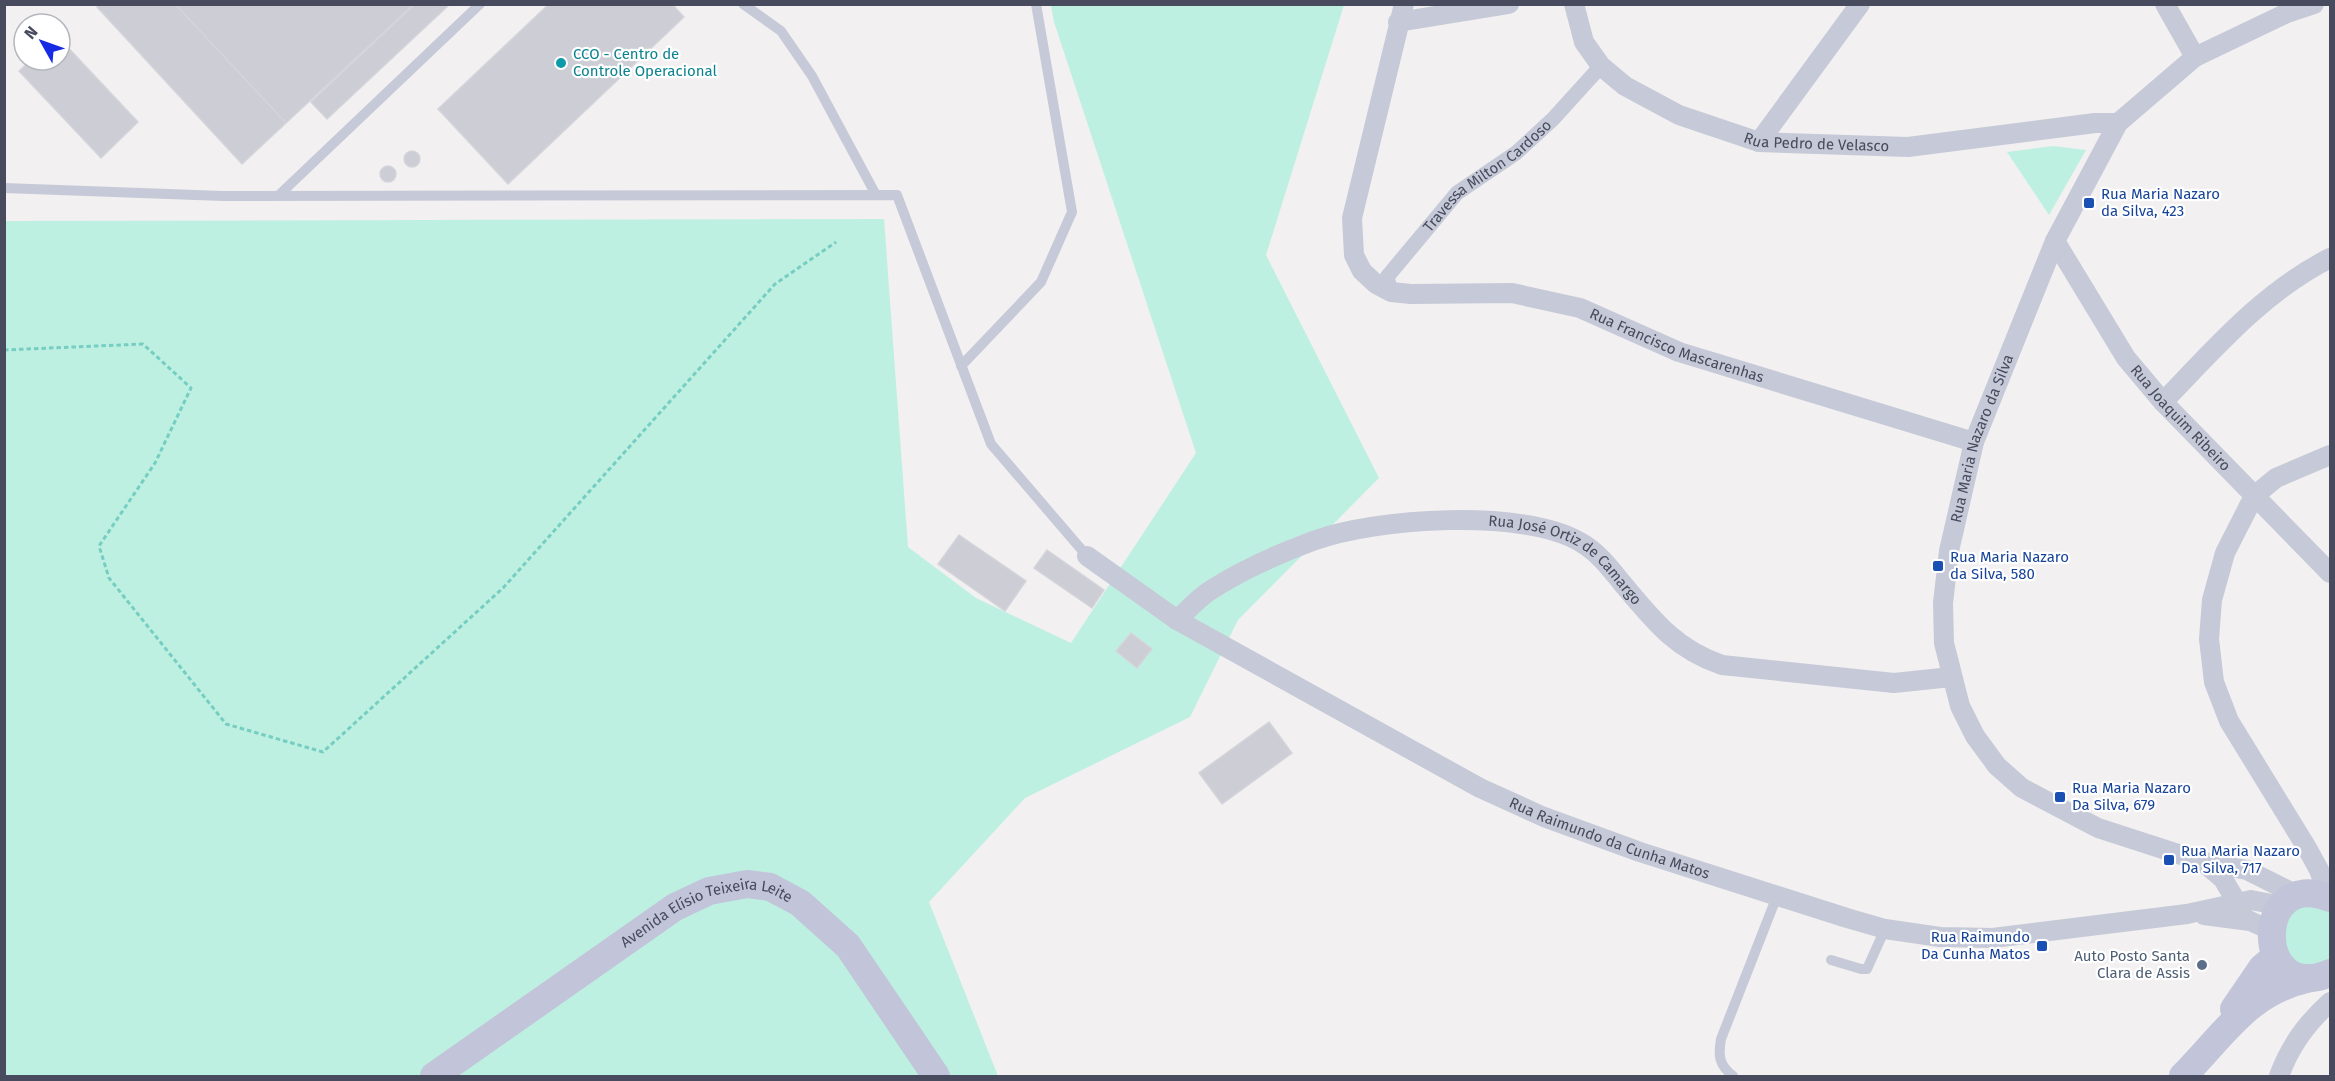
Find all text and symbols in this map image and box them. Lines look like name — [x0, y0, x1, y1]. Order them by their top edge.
north arrow — [12, 12, 72, 72]
text: N — [20, 23, 42, 43]
place label: CCO - Centro de Controle Operacional — [573, 45, 717, 80]
marker: CCO - Centro de Controle Operacional — [554, 56, 568, 70]
street label: Travessa Milton Cardoso — [1419, 116, 1555, 236]
street label: Rua Pedro de Velasco — [1741, 128, 1889, 155]
place label: Rua Maria Nazaro da Silva, 423 — [2101, 185, 2220, 220]
marker: Rua Maria Nazaro da Silva, 423 — [2082, 196, 2096, 210]
street label: Rua Francisco Mascarenhas — [1587, 304, 1766, 386]
street label: Rua Maria Nazaro da Silva — [1947, 352, 2017, 524]
street label: Rua Joaquim Ribeiro — [2127, 361, 2234, 475]
street label: Rua José Ortiz de Camargo — [1488, 512, 1645, 608]
place label: Rua Maria Nazaro da Silva, 580 — [1950, 548, 2069, 583]
marker: Rua Maria Nazaro da Silva, 580 — [1931, 559, 1945, 573]
place label: Rua Maria Nazaro Da Silva, 679 — [2072, 779, 2191, 814]
marker: Rua Maria Nazaro Da Silva, 679 — [2053, 790, 2067, 804]
street label: Rua Raimundo da Cunha Matos — [1506, 793, 1712, 883]
place label: Rua Maria Nazaro Da Silva, 717 — [2181, 842, 2300, 877]
marker: Rua Maria Nazaro Da Silva, 717 — [2162, 853, 2176, 867]
street label: Avenida Elísio Teixeira Leite — [617, 875, 796, 951]
place label: Rua Raimundo Da Cunha Matos — [1921, 928, 2030, 963]
marker: Rua Raimundo Da Cunha Matos — [2035, 939, 2049, 953]
place label: Auto Posto Santa Clara de Assis — [2074, 947, 2190, 982]
marker: Auto Posto Santa Clara de Assis — [2195, 958, 2209, 972]

